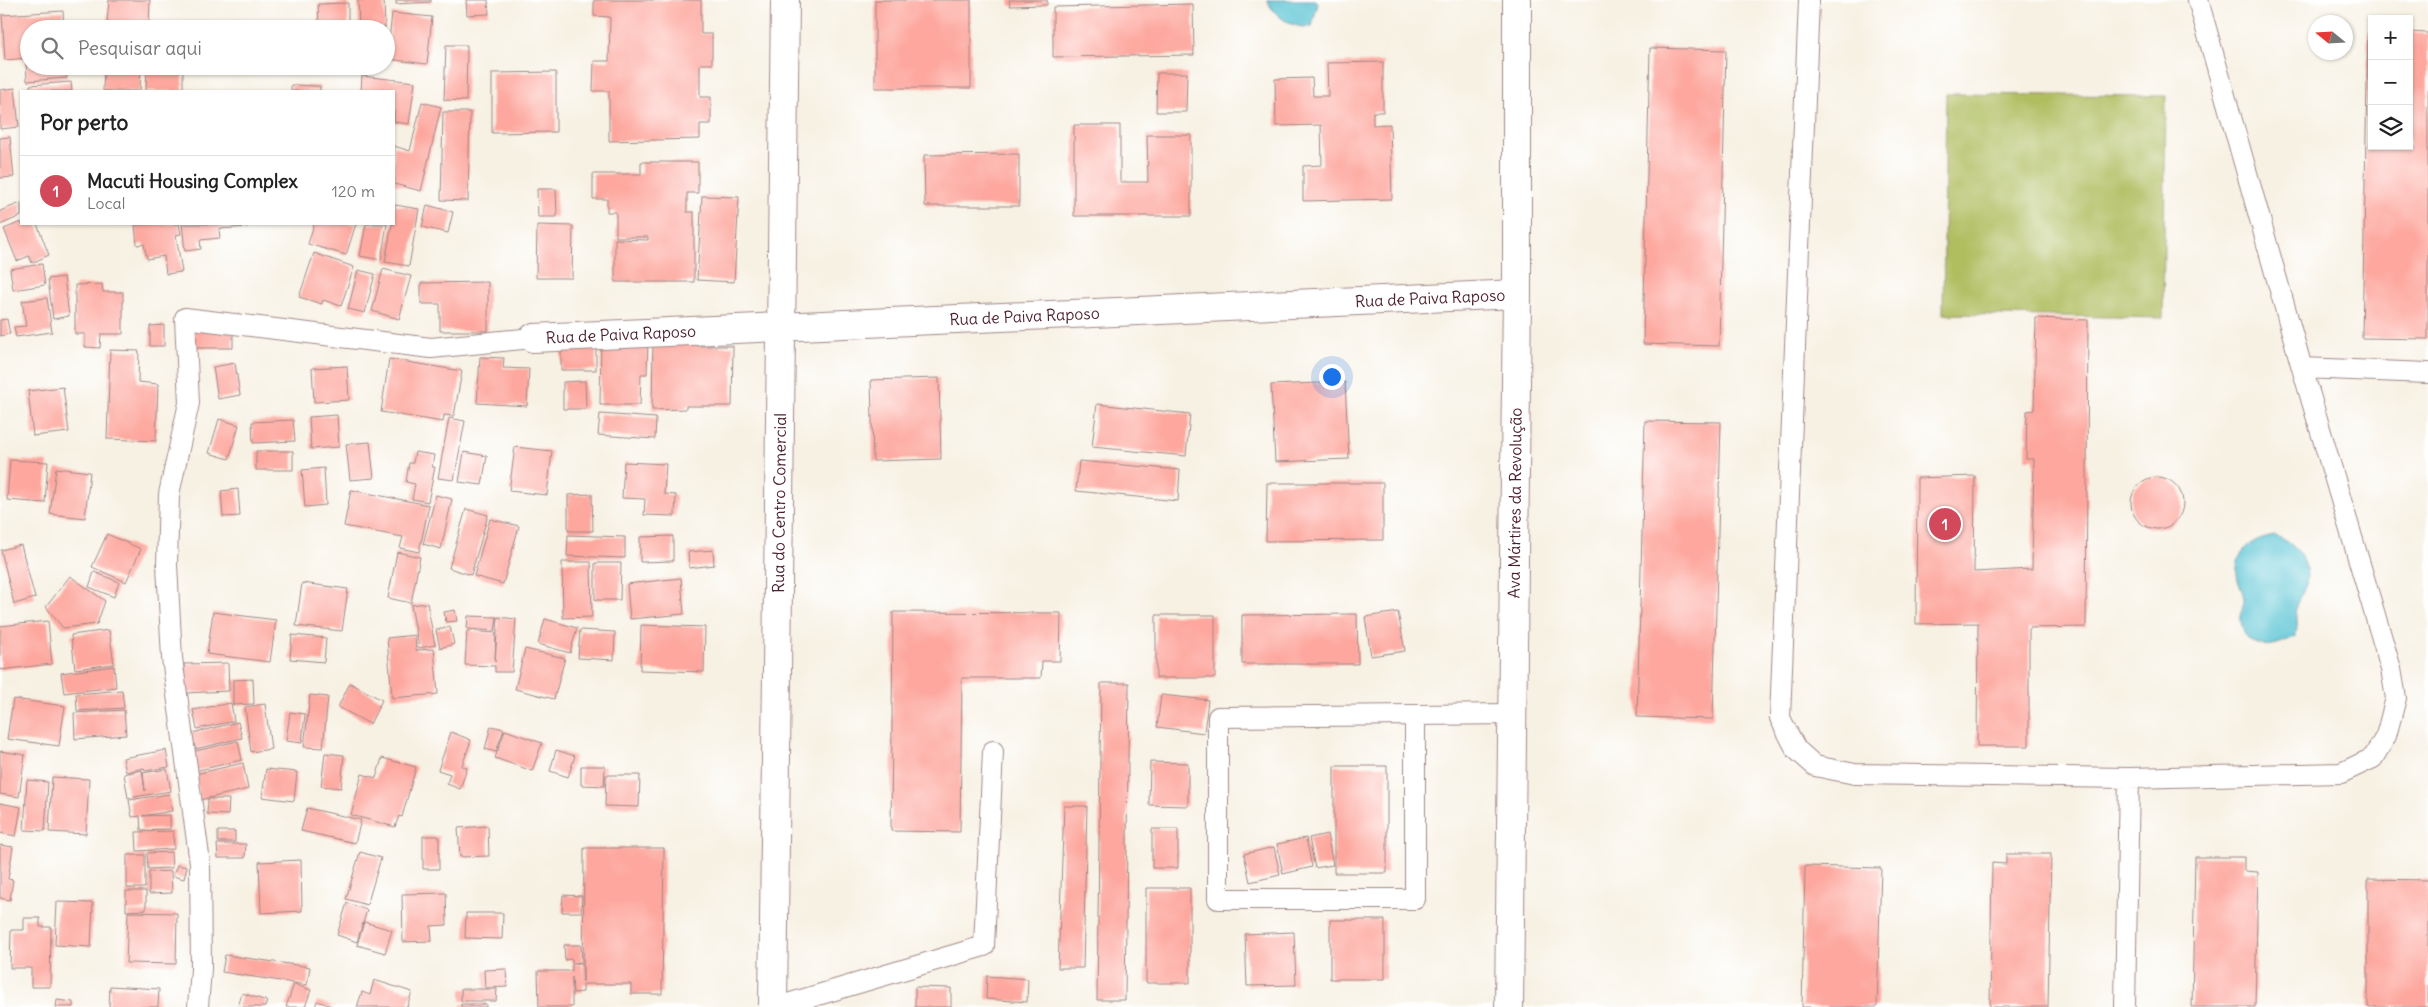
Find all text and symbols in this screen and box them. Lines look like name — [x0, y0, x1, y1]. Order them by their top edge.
north arrow — [2308, 15, 2353, 60]
map controls — [2368, 15, 2413, 150]
button: + — [2368, 15, 2413, 60]
search box — [20, 20, 395, 75]
icon: search — [38, 34, 66, 62]
text: Pesquisar aqui — [78, 36, 202, 60]
button: − — [2368, 60, 2413, 105]
button: layers — [2368, 105, 2413, 150]
text: Por perto — [40, 109, 128, 136]
text: Macuti Housing Complex — [87, 169, 298, 193]
text: 1 — [53, 181, 59, 201]
text: 120 m — [332, 181, 375, 201]
text: Local — [87, 193, 125, 213]
street label: Rua de Paiva Raposo — [1355, 285, 1506, 311]
street label: Rua de Paiva Raposo — [949, 303, 1100, 329]
street label: Rua de Paiva Raposo — [545, 321, 696, 347]
your location — [1319, 364, 1345, 390]
street label: Ava Mártires da Revolução — [1504, 408, 1526, 598]
street label: Rua do Centro Comercial — [768, 413, 790, 593]
pin: 1 — [1929, 505, 1961, 543]

